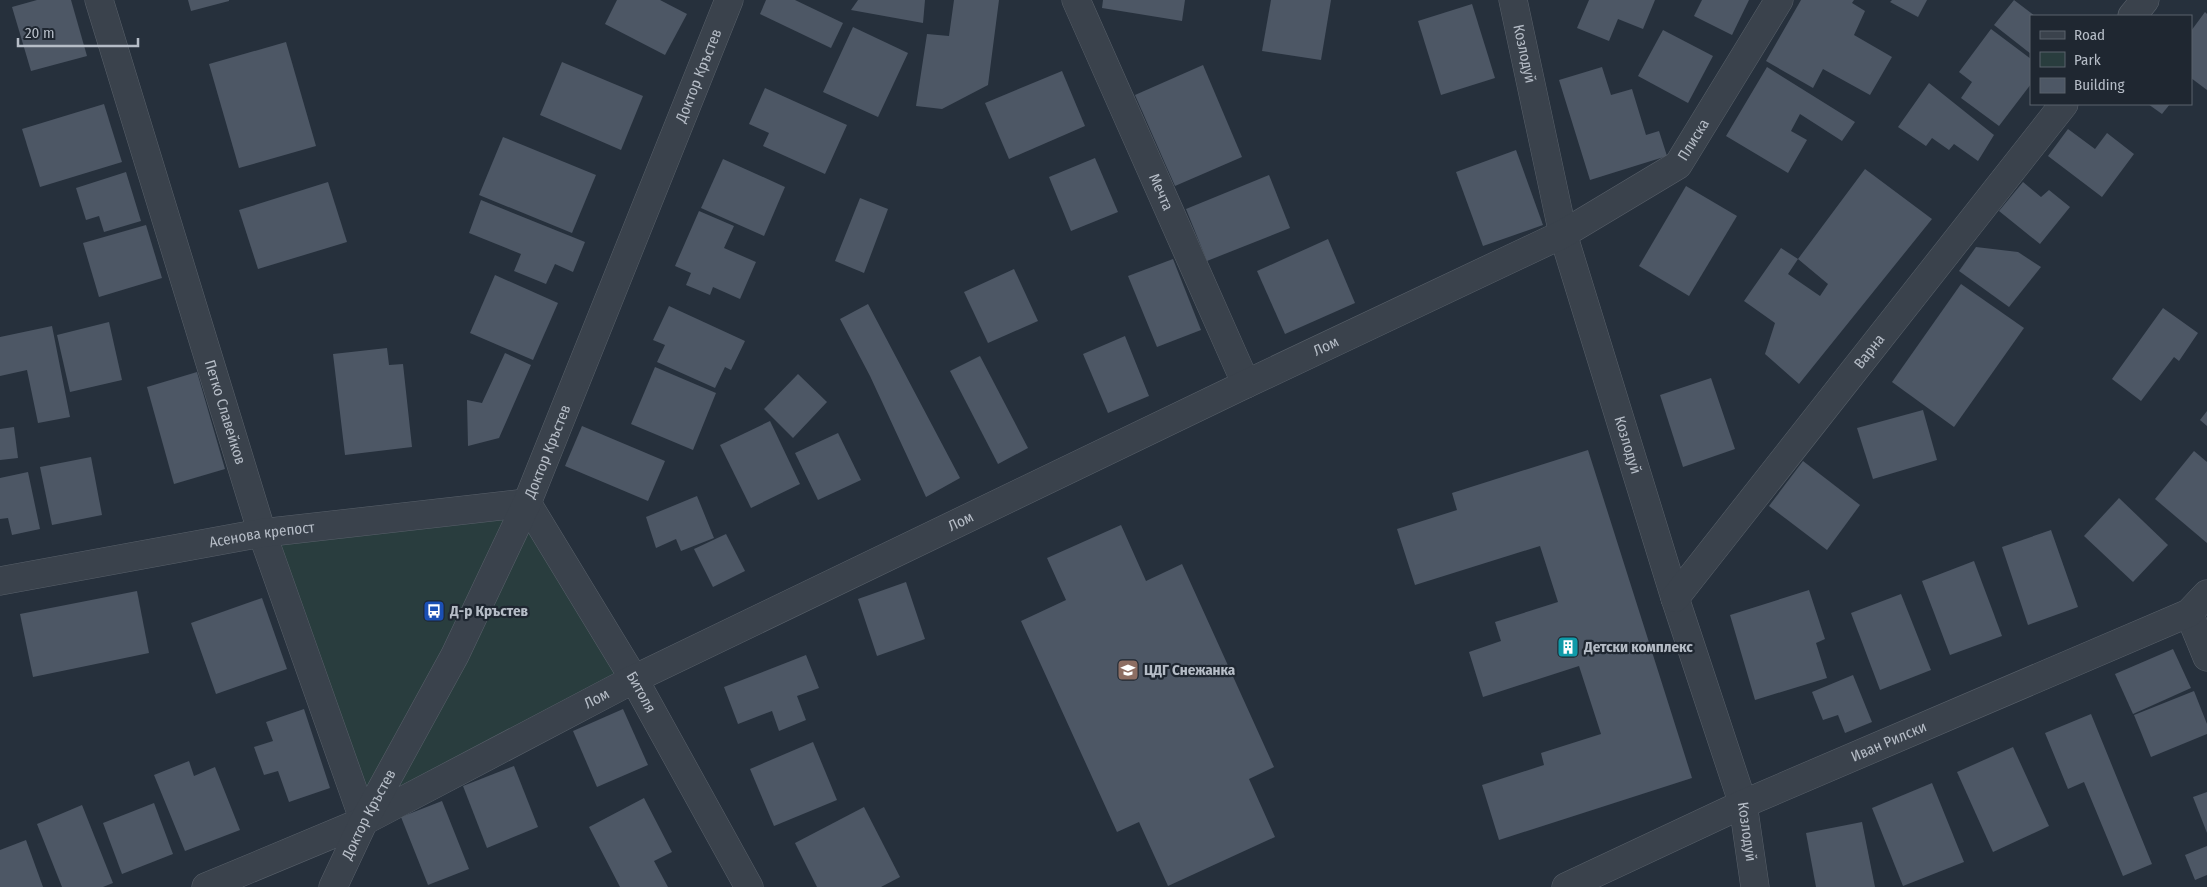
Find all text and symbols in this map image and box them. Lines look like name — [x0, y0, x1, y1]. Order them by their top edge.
scale bar — [18, 15, 138, 47]
legend — [2030, 15, 2192, 105]
street label: Козлодуй — [1509, 23, 1540, 85]
text: 20 m — [25, 24, 55, 42]
street label: Доктор Кръстев — [671, 26, 725, 126]
text: Road — [2074, 26, 2105, 44]
text: Park — [2074, 51, 2101, 69]
text: Building — [2074, 76, 2125, 94]
street label: Плиска — [1674, 116, 1713, 164]
street label: Мечта — [1145, 171, 1177, 213]
street label: Варна — [1850, 330, 1888, 372]
street label: Лом — [1310, 333, 1341, 360]
street label: Петко Славейков — [201, 358, 250, 467]
street label: Доктор Кръстев — [520, 402, 575, 502]
street label: Козлодуй — [1611, 414, 1645, 476]
street label: Лом — [945, 508, 976, 535]
street label: Асенова крепост — [208, 518, 316, 552]
bus stop icon: Д-р Кръстев — [422, 599, 446, 623]
place label: Д-р Кръстев — [449, 602, 528, 620]
building icon: Детски комплекс — [1556, 635, 1580, 659]
place label: Детски комплекс — [1583, 638, 1693, 656]
school or university icon: ЦДГ Снежанка — [1116, 658, 1140, 682]
place label: ЦДГ Снежанка — [1144, 661, 1236, 679]
street label: Битоля — [623, 668, 660, 716]
street label: Лом — [581, 685, 612, 713]
street label: Иван Рилски — [1848, 718, 1929, 766]
street label: Доктор Кръстев — [338, 766, 400, 863]
street label: Козлодуй — [1734, 801, 1760, 862]

